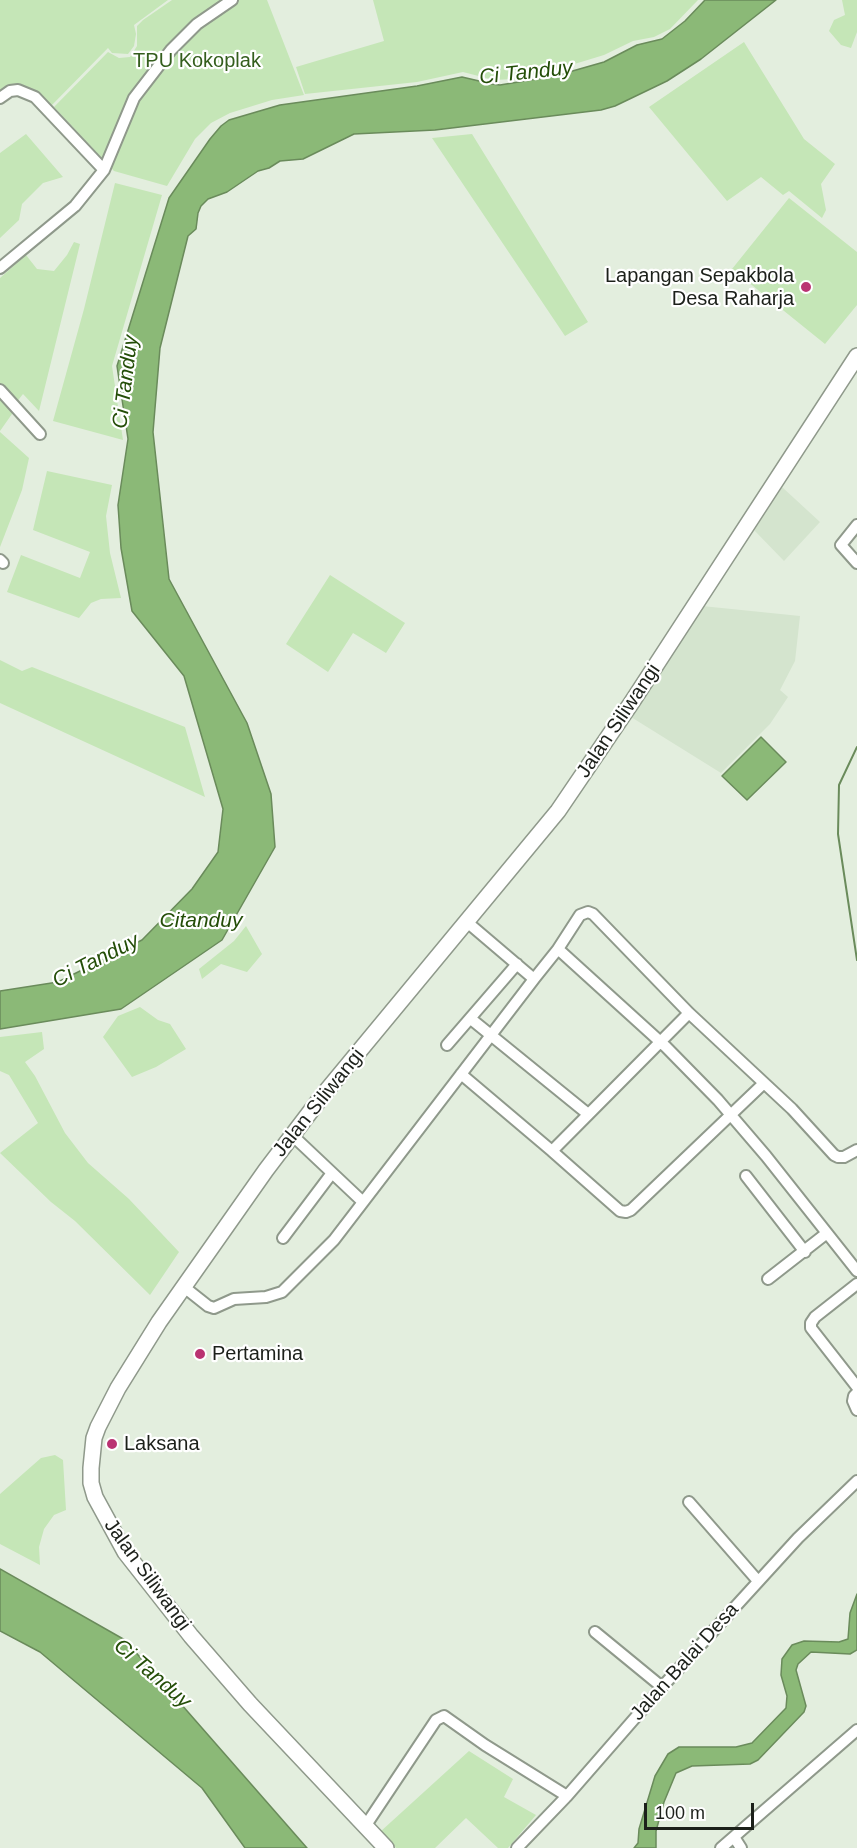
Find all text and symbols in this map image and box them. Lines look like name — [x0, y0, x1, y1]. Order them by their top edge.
park label: TPU Kokoplak — [133, 49, 261, 73]
water label: Ci Tanduy — [478, 56, 574, 90]
place label: Lapangan Sepakbola Desa Raharja — [605, 264, 794, 311]
marker: Lapangan Sepakbola Desa Raharja — [799, 280, 813, 294]
water label: Ci Tanduy — [108, 334, 144, 430]
street label: Jalan Siliwangi — [572, 659, 666, 783]
water label: Citanduy — [160, 908, 242, 934]
water label: Ci Tanduy — [48, 928, 144, 994]
street label: Jalan Siliwangi — [268, 1044, 370, 1162]
place label: Pertamina — [212, 1342, 303, 1366]
marker: Pertamina — [193, 1347, 207, 1361]
place label: Laksana — [124, 1432, 200, 1456]
marker: Laksana — [105, 1437, 119, 1451]
street label: Jalan Siliwangi — [98, 1514, 196, 1636]
street label: Jalan Balai Desa — [626, 1598, 744, 1726]
water label: Ci Tanduy — [108, 1634, 196, 1714]
scale bar — [647, 1791, 756, 1829]
text: 100 m — [655, 1803, 705, 1823]

